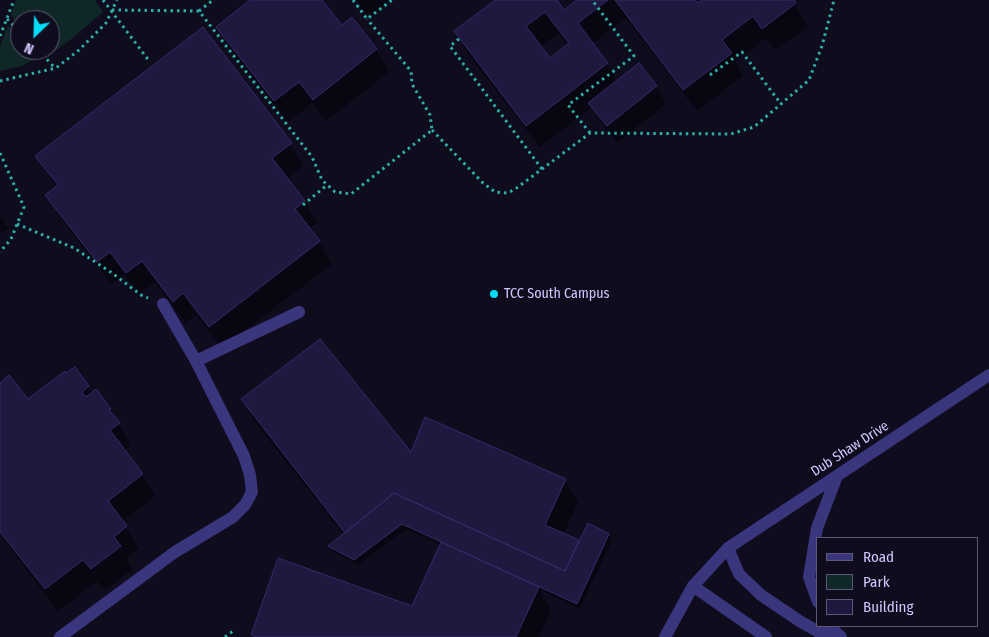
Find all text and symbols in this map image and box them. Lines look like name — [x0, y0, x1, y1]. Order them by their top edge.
north arrow — [10, 10, 60, 60]
text: N — [22, 39, 36, 58]
place label: TCC South Campus — [504, 286, 609, 302]
marker: TCC South Campus — [488, 288, 500, 300]
street label: Dub Shaw Drive — [808, 418, 892, 480]
legend — [816, 537, 979, 627]
text: Road — [863, 548, 894, 566]
text: Park — [863, 573, 890, 591]
text: Building — [863, 598, 914, 616]

